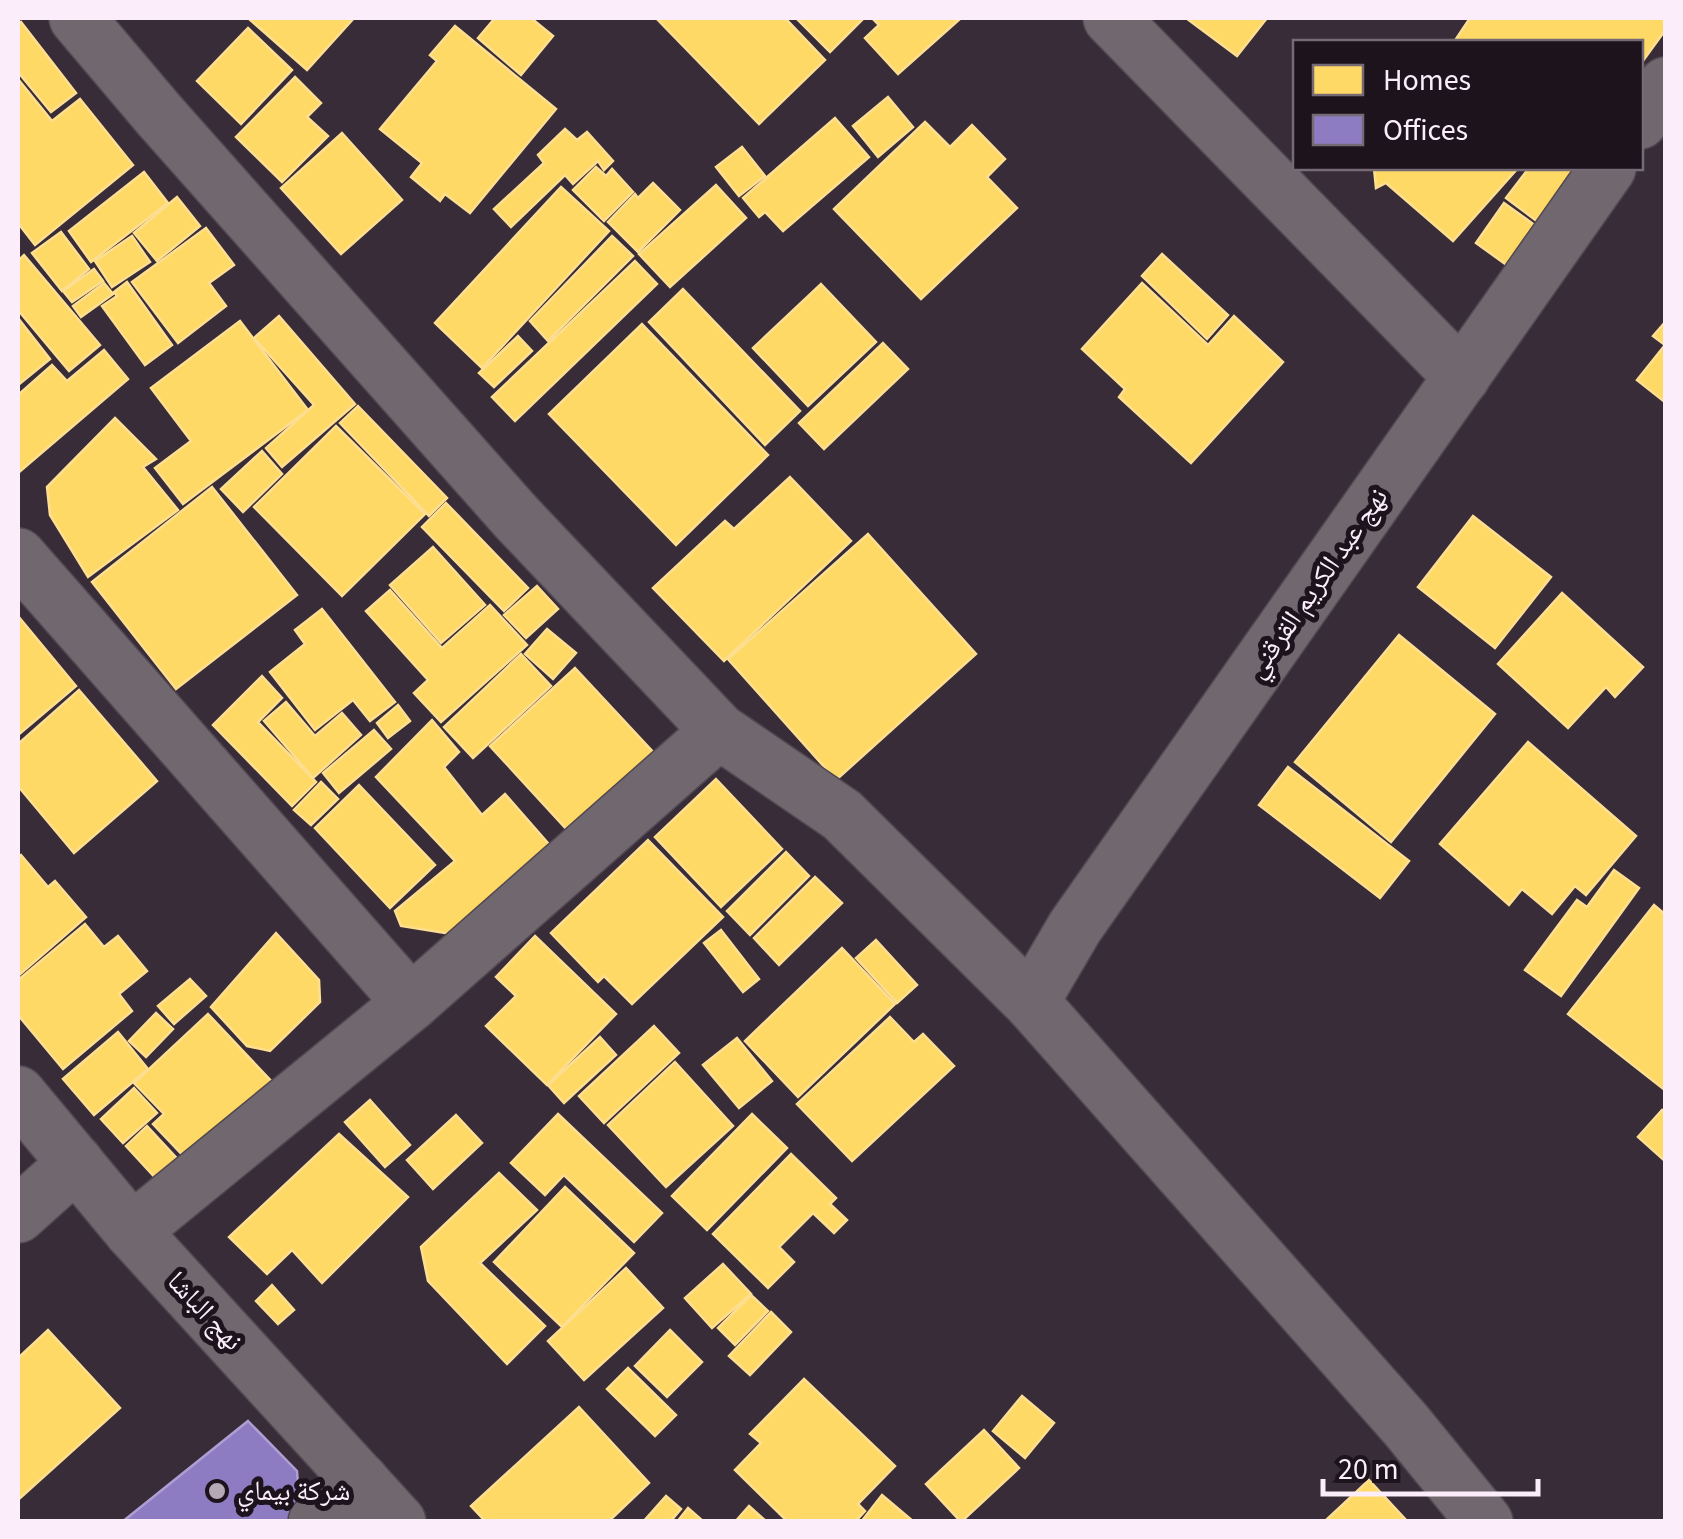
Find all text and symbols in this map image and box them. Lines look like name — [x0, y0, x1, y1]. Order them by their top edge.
legend — [1293, 40, 1643, 170]
text: Homes — [1383, 59, 1471, 102]
text: Offices — [1383, 109, 1468, 152]
street label: نهج عبد الكريم القرقني — [1236, 480, 1399, 688]
street label: نهج الباشا — [158, 1262, 252, 1360]
scale bar — [1323, 1434, 1538, 1496]
text: 20 m — [1338, 1448, 1399, 1491]
place label: شركة بيماي — [237, 1471, 350, 1513]
marker: شركة بيماي — [206, 1480, 228, 1502]

